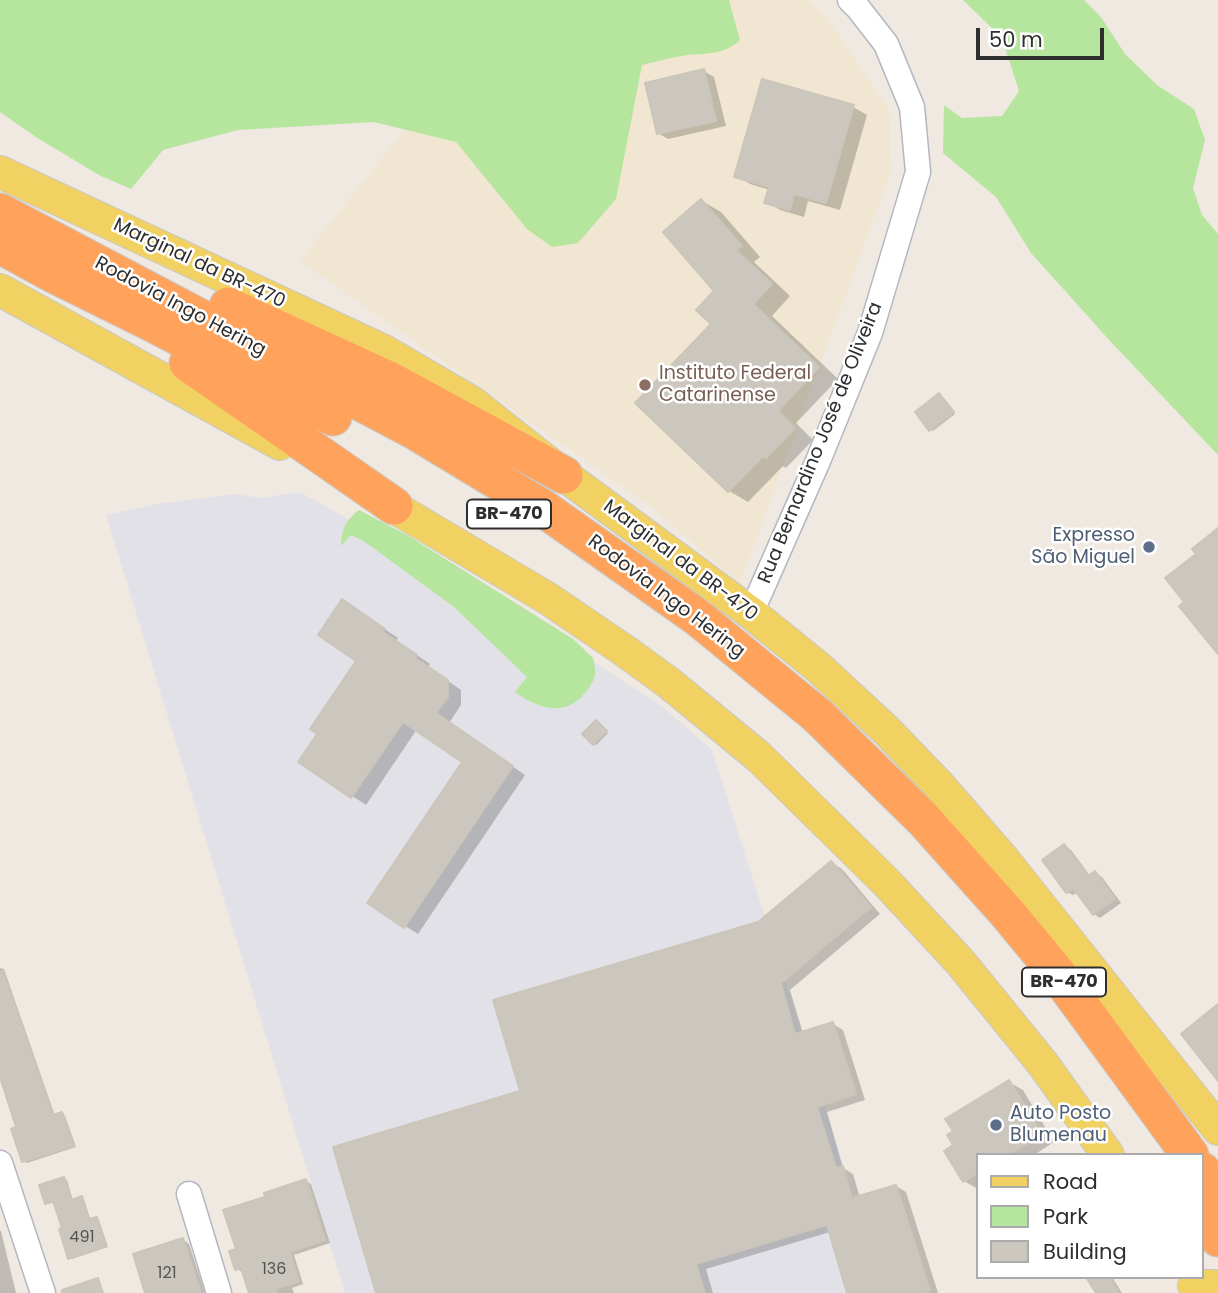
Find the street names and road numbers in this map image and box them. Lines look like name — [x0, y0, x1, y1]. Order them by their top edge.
street label: Marginal da BR-470 — [109, 214, 289, 314]
street label: Rodovia Ingo Hering — [91, 252, 269, 362]
street label: Rua Bernardino José de Oliveira — [754, 299, 888, 587]
street label: Marginal da BR-470 — [598, 496, 762, 626]
road number: BR-470 — [467, 500, 551, 528]
street label: Rodovia Ingo Hering — [583, 531, 749, 663]
road number: BR-470 — [1022, 967, 1106, 996]

